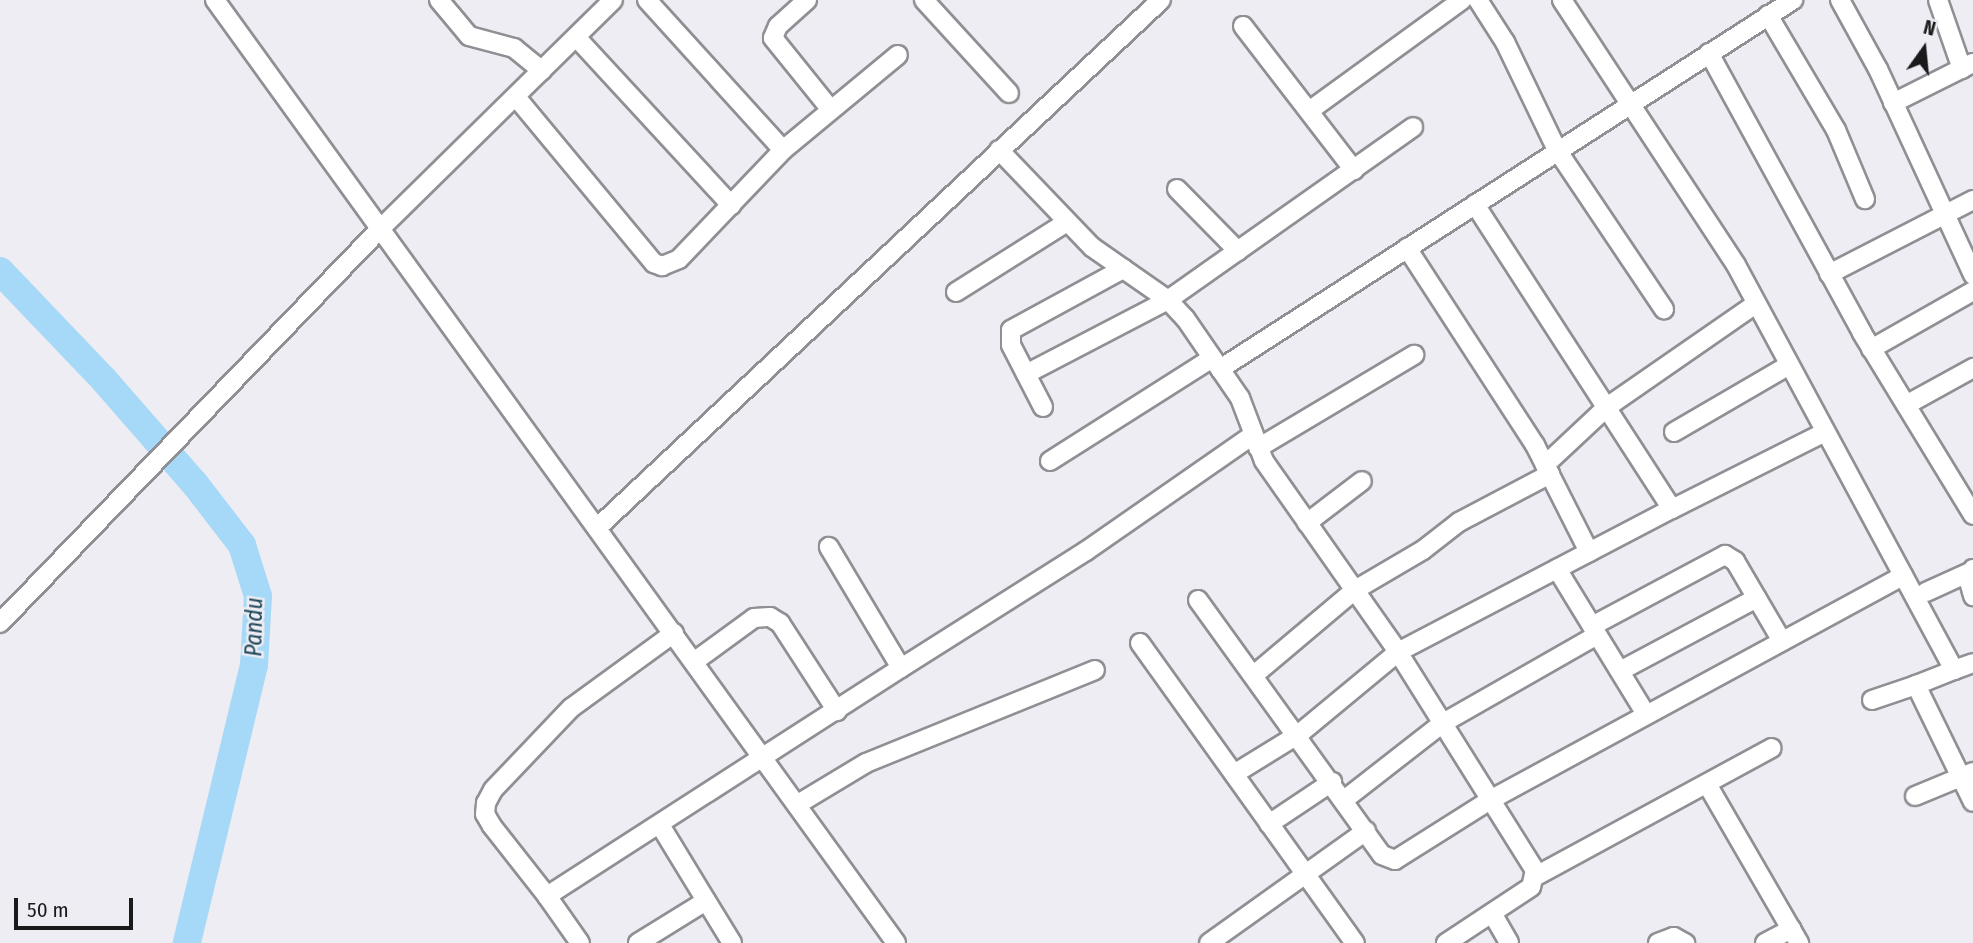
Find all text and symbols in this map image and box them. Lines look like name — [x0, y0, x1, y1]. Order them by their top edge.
north arrow — [1889, 14, 1959, 84]
text: N — [1921, 16, 1938, 41]
water label: Pandu — [240, 597, 268, 657]
scale bar — [18, 884, 136, 928]
text: 50 m — [27, 897, 69, 923]

